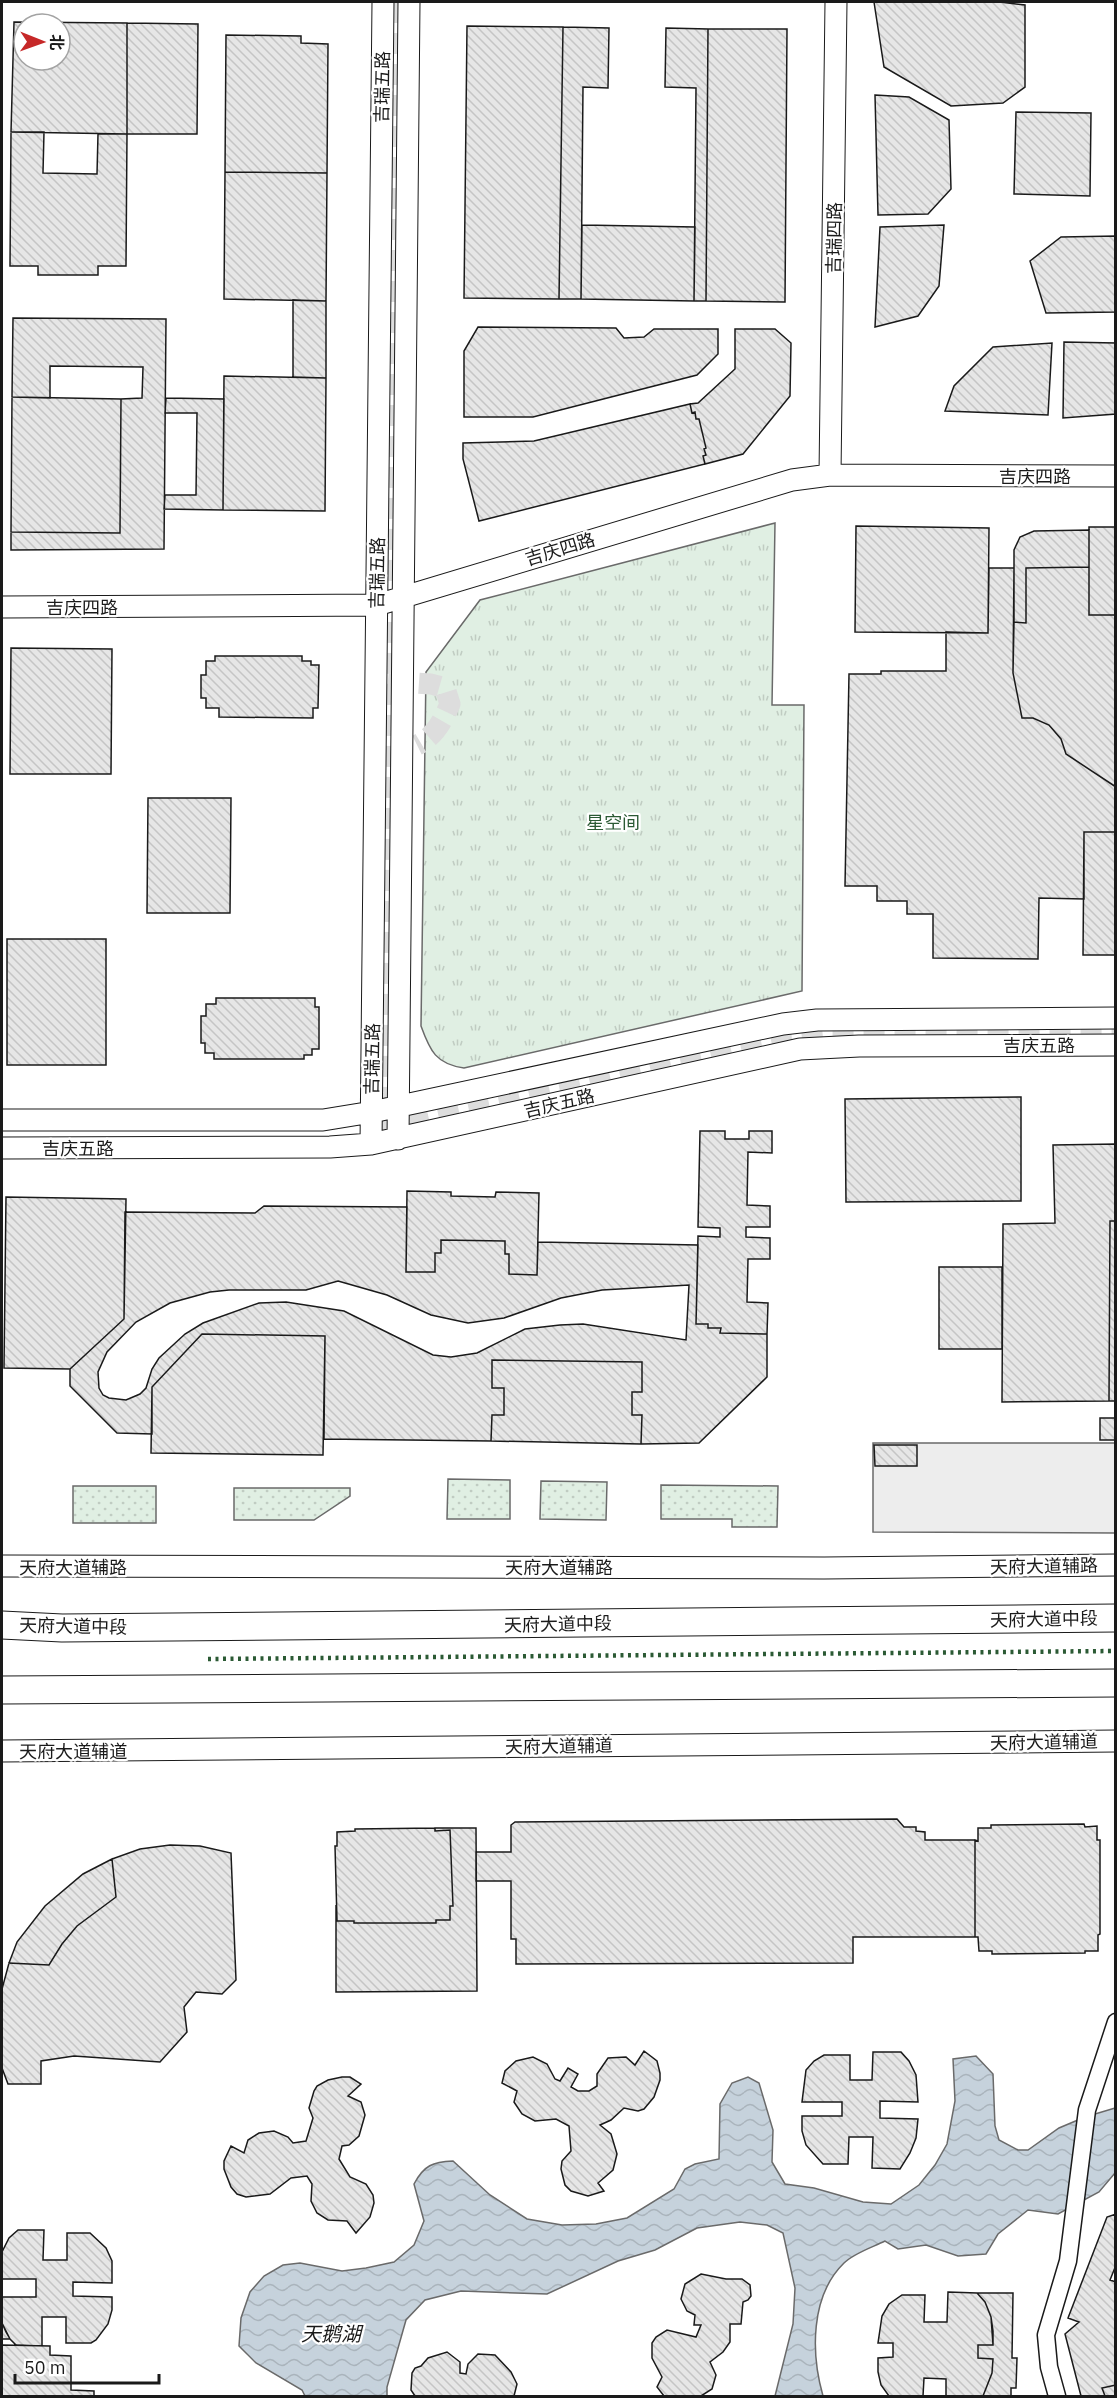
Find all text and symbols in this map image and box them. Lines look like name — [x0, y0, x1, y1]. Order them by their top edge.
north arrow — [12, 12, 72, 72]
text: 北 — [47, 34, 67, 50]
street label: 吉瑞五路 — [370, 51, 394, 123]
street label: 吉瑞四路 — [822, 202, 846, 274]
street label: 吉庆四路 — [999, 465, 1071, 488]
street label: 吉庆四路 — [522, 527, 598, 571]
street label: 吉瑞五路 — [365, 537, 389, 609]
street label: 吉庆四路 — [46, 596, 118, 619]
park label: 星空间 — [586, 811, 640, 834]
street label: 吉瑞五路 — [360, 1023, 384, 1095]
street label: 吉庆五路 — [1003, 1034, 1075, 1057]
street label: 吉庆五路 — [521, 1084, 597, 1122]
street label: 吉庆五路 — [42, 1137, 114, 1160]
street label: 天府大道辅路 — [990, 1554, 1098, 1578]
street label: 天府大道辅路 — [19, 1556, 127, 1579]
street label: 天府大道辅路 — [505, 1556, 613, 1579]
street label: 天府大道中段 — [990, 1607, 1098, 1631]
street label: 天府大道中段 — [504, 1612, 612, 1636]
street label: 天府大道中段 — [19, 1614, 127, 1638]
street label: 天府大道辅道 — [990, 1730, 1098, 1754]
street label: 天府大道辅道 — [505, 1734, 613, 1758]
street label: 天府大道辅道 — [19, 1740, 127, 1763]
water label: 天鹅湖 — [301, 2320, 364, 2347]
scale bar — [15, 2347, 159, 2385]
text: 50 m — [24, 2356, 66, 2379]

